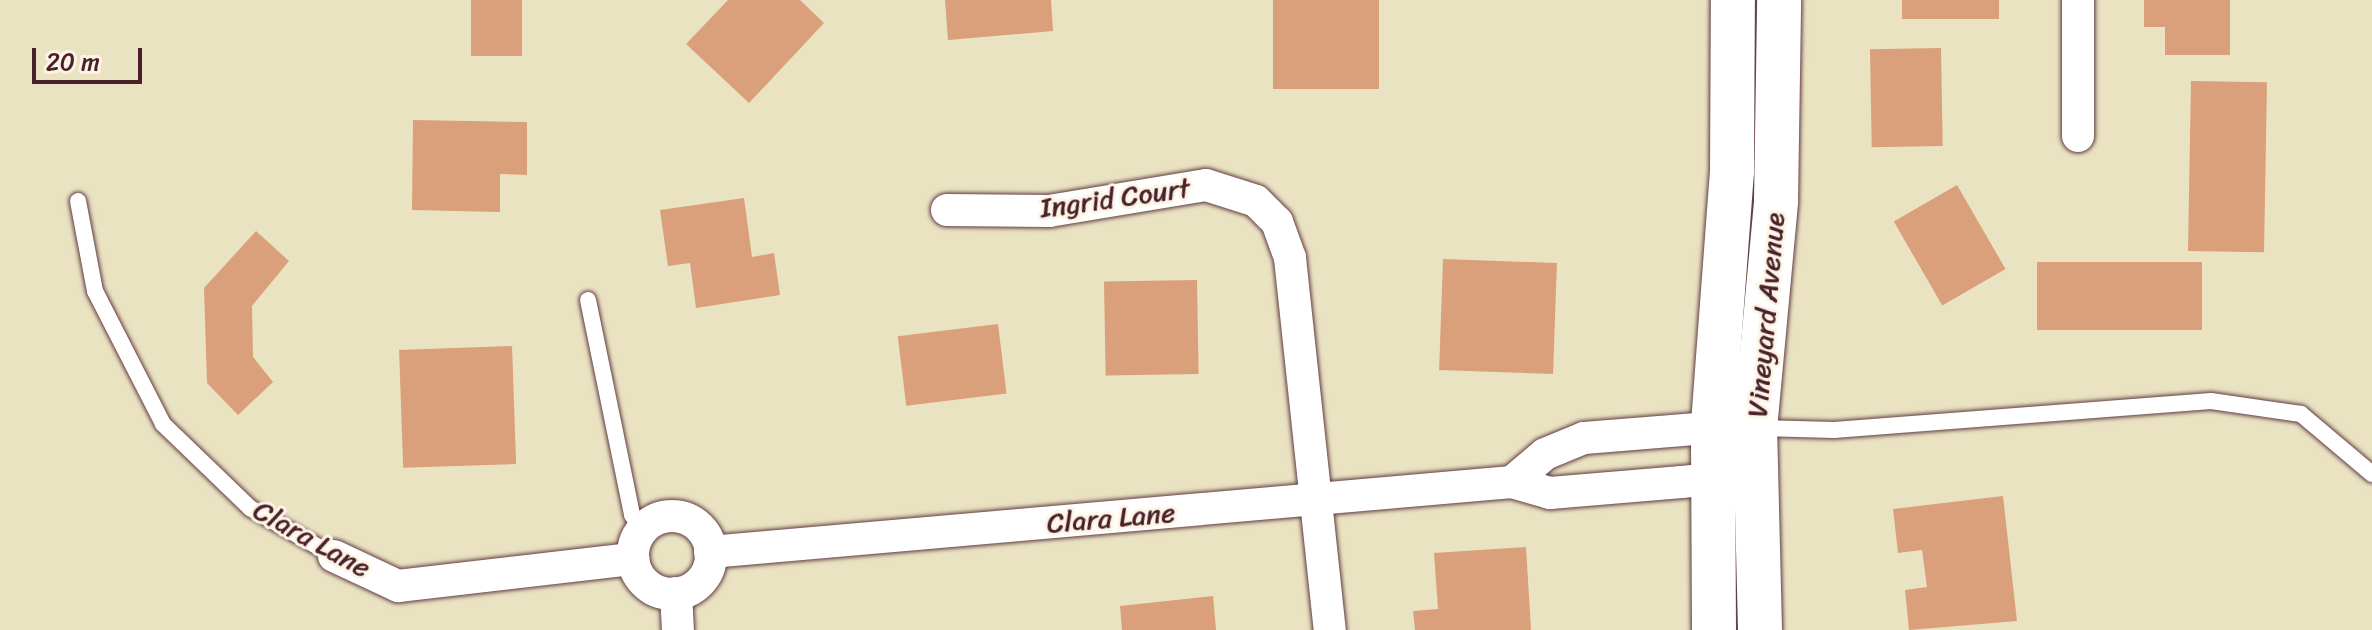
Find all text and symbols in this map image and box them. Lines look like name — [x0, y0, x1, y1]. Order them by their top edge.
scale bar — [36, 32, 146, 82]
text: 20 m — [46, 41, 100, 83]
street label: Ingrid Court — [1037, 171, 1193, 225]
street label: Vineyard Avenue — [1740, 211, 1792, 419]
street label: Clara Lane — [248, 493, 376, 585]
street label: Clara Lane — [1045, 496, 1177, 540]

